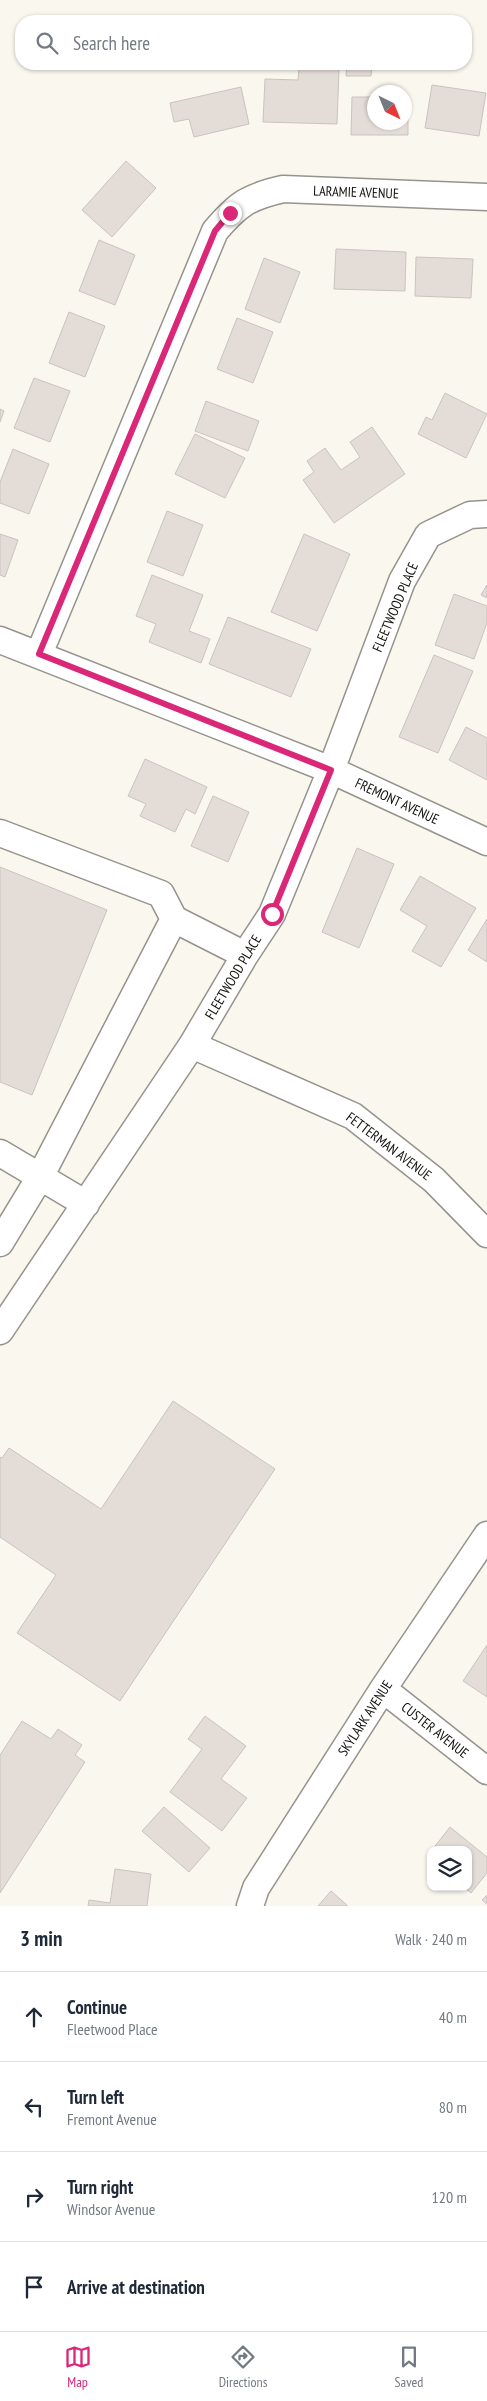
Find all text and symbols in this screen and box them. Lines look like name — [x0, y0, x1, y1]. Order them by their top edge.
search box — [15, 15, 472, 70]
icon: search — [33, 29, 61, 57]
text: Search here — [73, 31, 150, 55]
north arrow — [367, 85, 412, 130]
street label: LARAMIE AVENUE — [313, 182, 399, 202]
route end — [219, 202, 242, 225]
street label: FLEETWOOD PLACE — [368, 559, 422, 655]
street label: FREMONT AVENUE — [352, 774, 442, 828]
route start — [261, 903, 284, 926]
street label: FLEETWOOD PLACE — [201, 931, 265, 1023]
street label: FETTERMAN AVENUE — [343, 1108, 435, 1184]
street label: SKYLARK AVENUE — [334, 1677, 396, 1759]
street label: CUSTER AVENUE — [398, 1698, 472, 1762]
map controls — [427, 1846, 472, 1891]
button: layers — [427, 1846, 472, 1891]
text: 3 min — [20, 1925, 62, 1952]
text: Walk · 240 m — [395, 1929, 467, 1949]
text: Continue — [67, 1995, 127, 2019]
icon: ahead — [20, 2003, 48, 2031]
text: 40 m — [439, 2007, 467, 2027]
text: Fleetwood Place — [67, 2019, 158, 2039]
text: Turn left — [67, 2085, 124, 2109]
icon: left — [20, 2093, 48, 2121]
text: 80 m — [439, 2097, 467, 2117]
text: Fremont Avenue — [67, 2109, 157, 2129]
text: Turn right — [67, 2175, 133, 2199]
icon: right — [20, 2183, 48, 2211]
text: 120 m — [432, 2187, 467, 2207]
text: Windsor Avenue — [67, 2199, 155, 2219]
icon: arrive — [20, 2273, 48, 2301]
text: Arrive at destination — [67, 2275, 205, 2299]
tab: Map — [64, 2343, 92, 2391]
tab: Directions — [219, 2343, 267, 2391]
tab: Saved — [395, 2343, 423, 2391]

